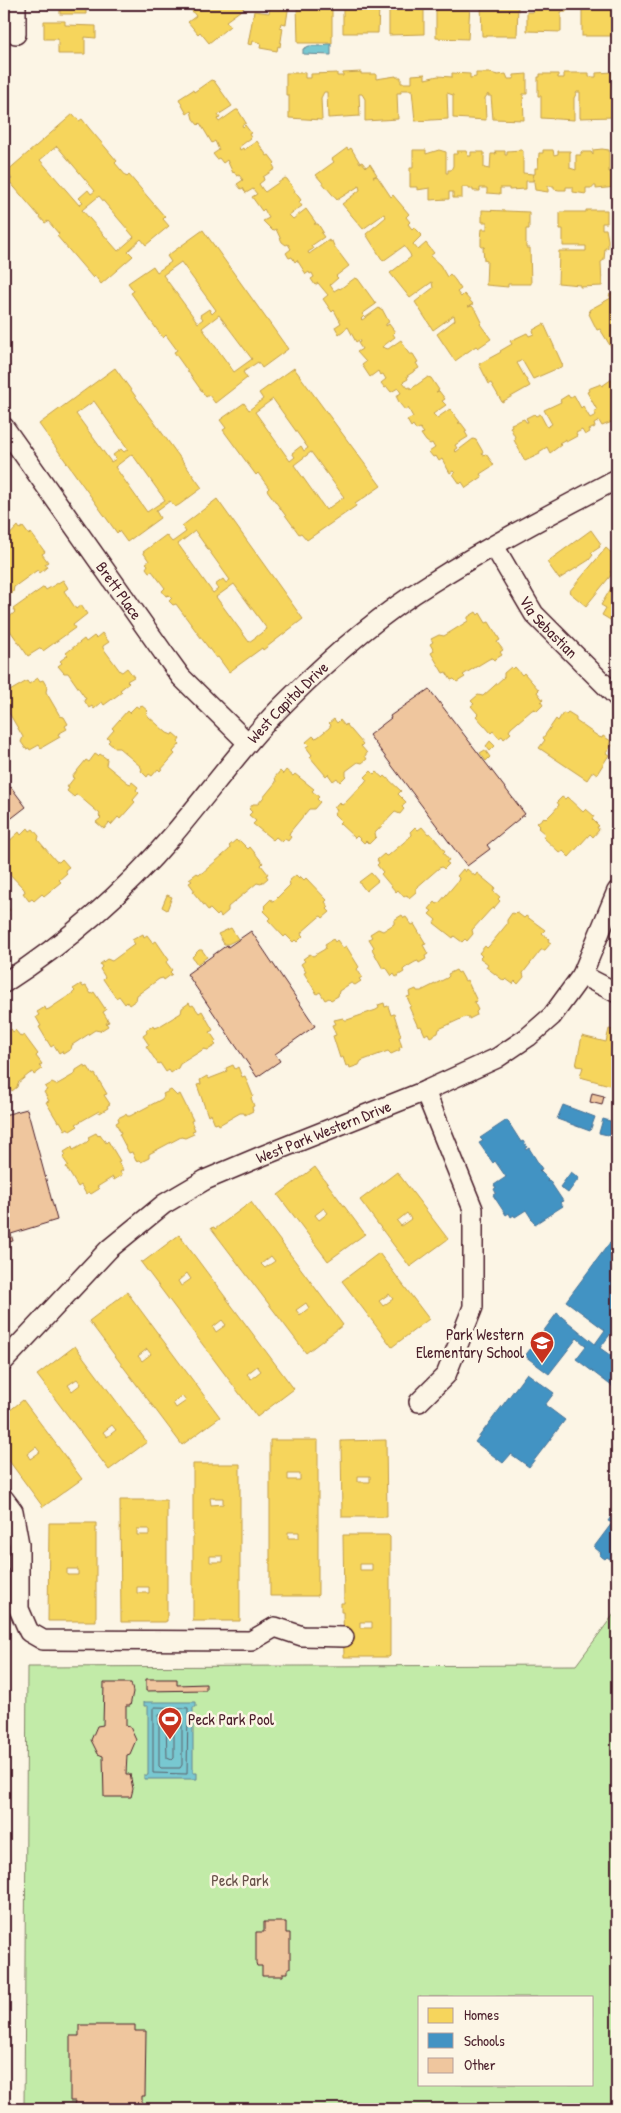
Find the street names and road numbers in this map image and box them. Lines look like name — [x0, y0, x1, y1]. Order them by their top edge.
street label: Brett Place — [91, 557, 148, 624]
street label: Via Sebastian — [514, 591, 583, 663]
street label: West Capitol Drive — [242, 656, 333, 748]
street label: West Park Western Drive — [252, 1094, 395, 1168]

